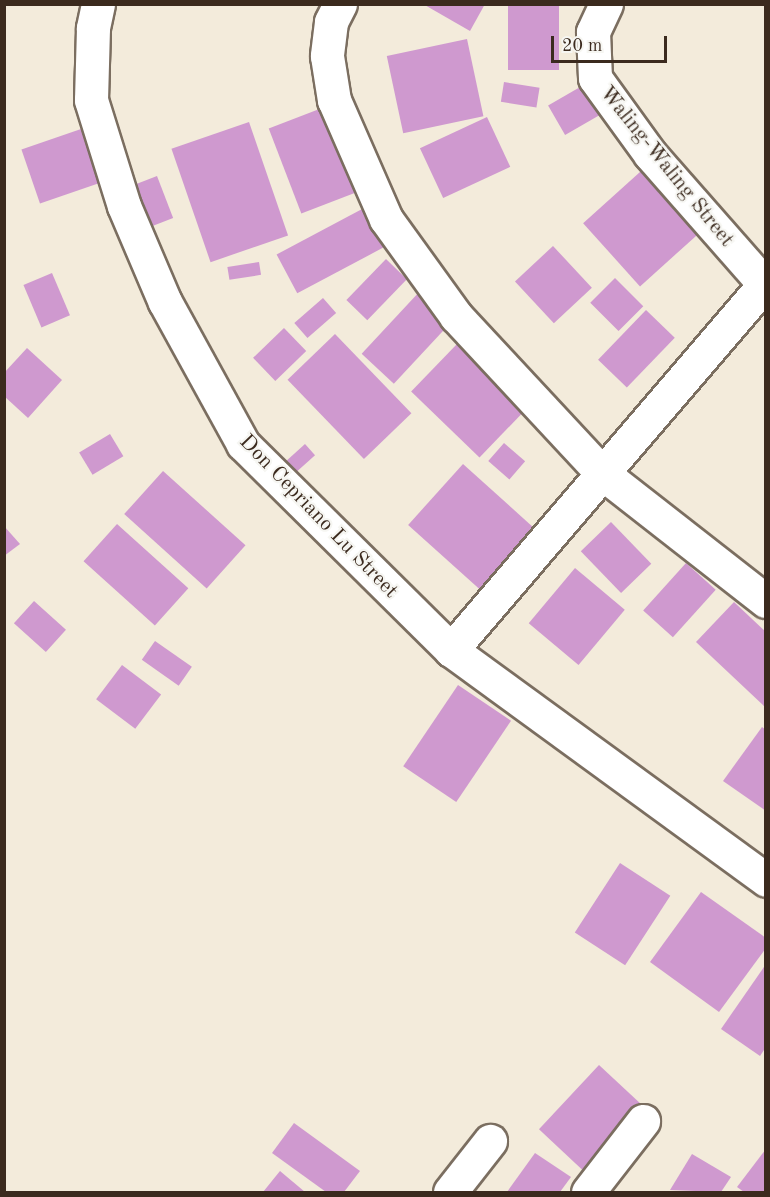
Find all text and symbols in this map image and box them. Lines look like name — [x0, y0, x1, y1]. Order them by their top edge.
scale bar — [554, 24, 670, 62]
text: 20 m — [562, 37, 602, 55]
street label: Waling-Waling Street — [593, 82, 739, 252]
street label: Don Cepriano Lu Street — [233, 430, 403, 604]

